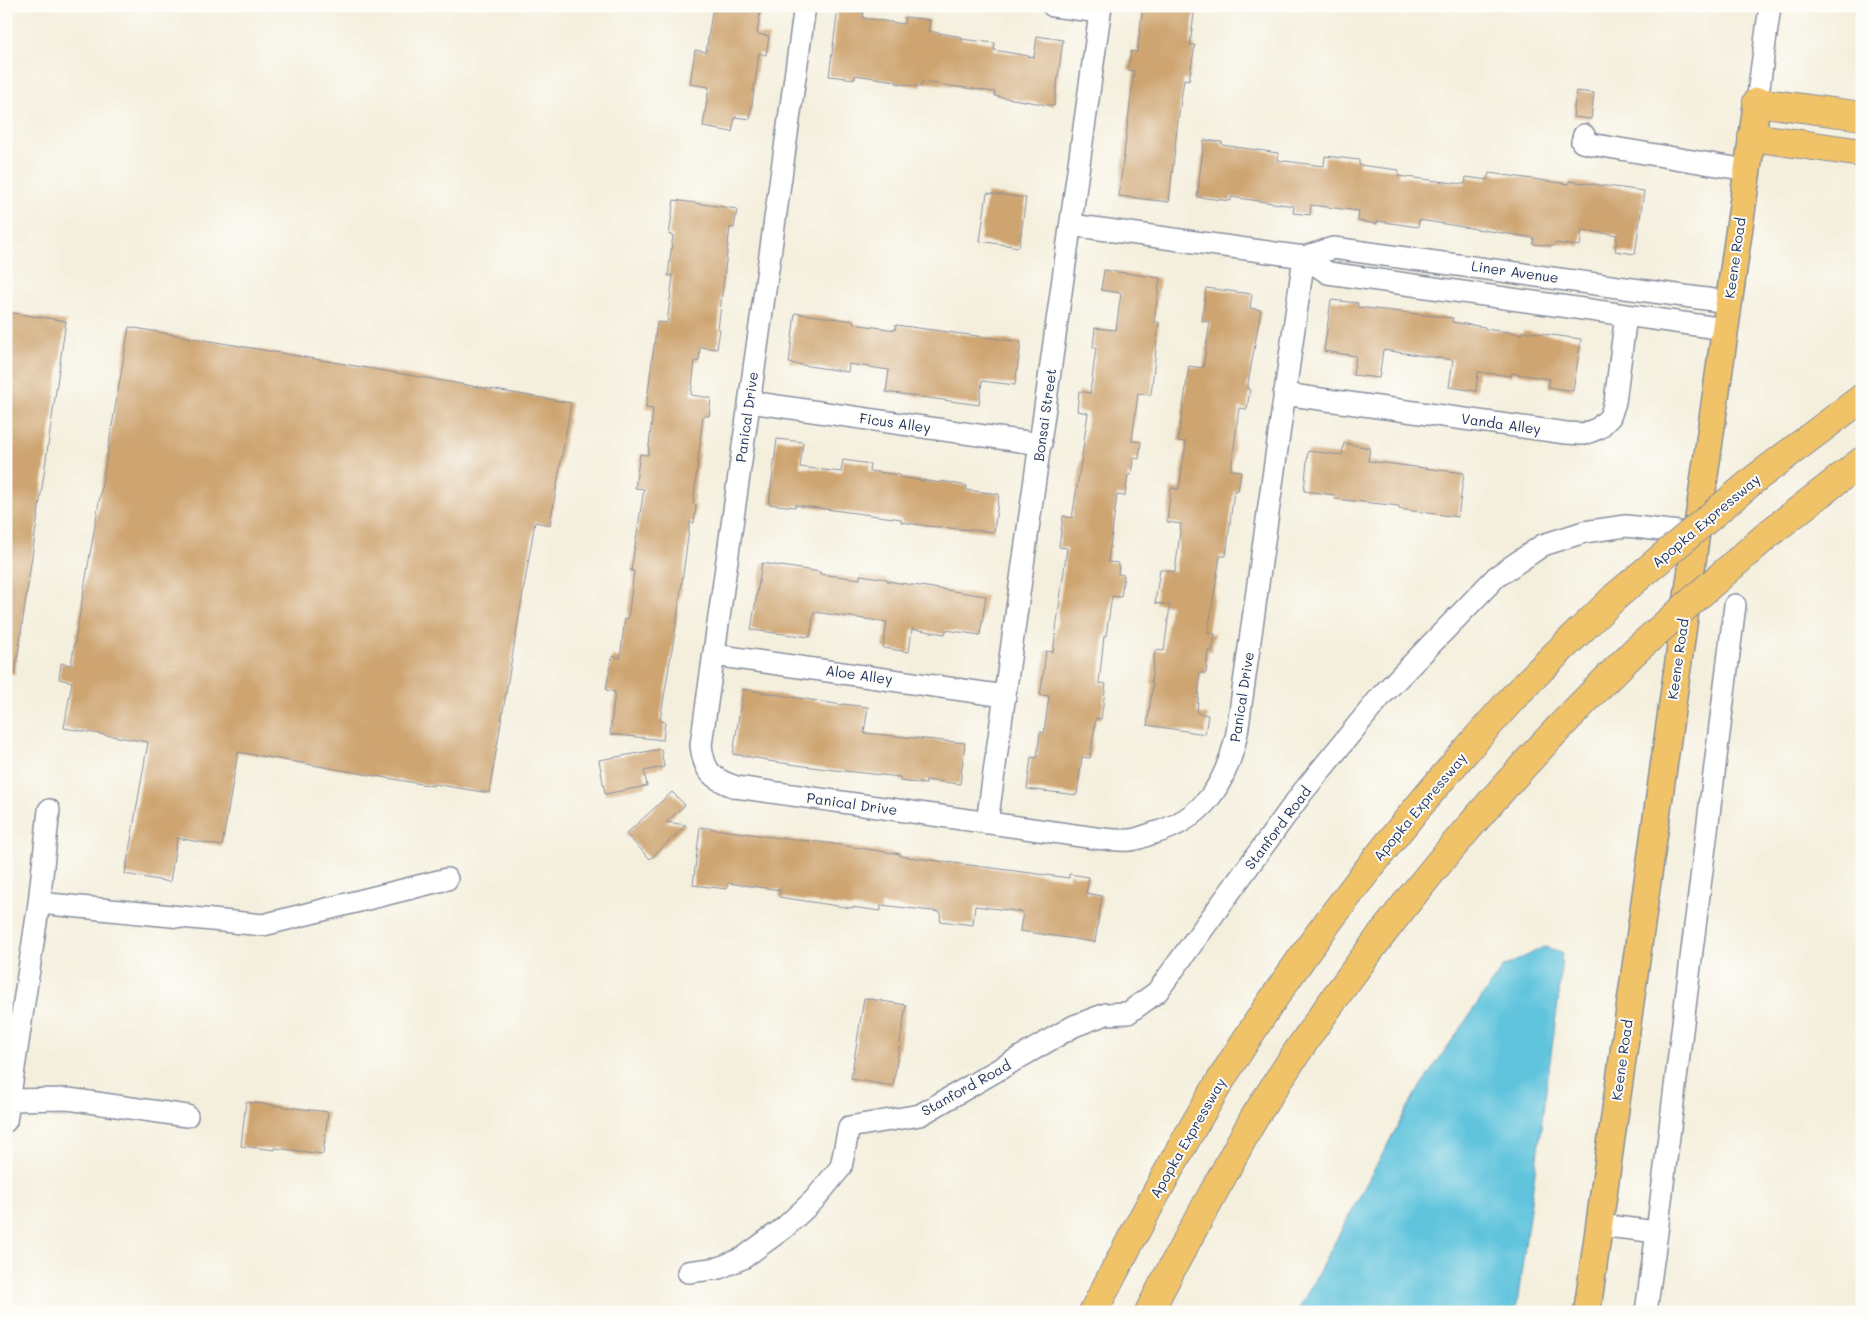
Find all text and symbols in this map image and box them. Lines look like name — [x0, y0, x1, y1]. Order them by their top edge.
street label: Keene Road — [1719, 216, 1750, 300]
street label: Liner Avenue — [1470, 256, 1560, 287]
street label: Bonsai Street — [1029, 367, 1060, 463]
street label: Panical Drive — [731, 370, 762, 463]
street label: Ficus Alley — [858, 408, 932, 437]
street label: Vanda Alley — [1460, 409, 1542, 438]
street label: Apopka Expressway — [1648, 470, 1764, 572]
street label: Keene Road — [1662, 617, 1693, 701]
street label: Panical Drive — [1225, 650, 1258, 743]
street label: Aloe Alley — [824, 660, 894, 689]
street label: Apopka Expressway — [1369, 749, 1471, 865]
street label: Stanford Road — [1240, 782, 1315, 873]
street label: Panical Drive — [806, 788, 899, 819]
street label: Keene Road — [1606, 1018, 1637, 1102]
street label: Stanford Road — [918, 1055, 1014, 1120]
street label: Apopka Expressway — [1145, 1074, 1230, 1201]

